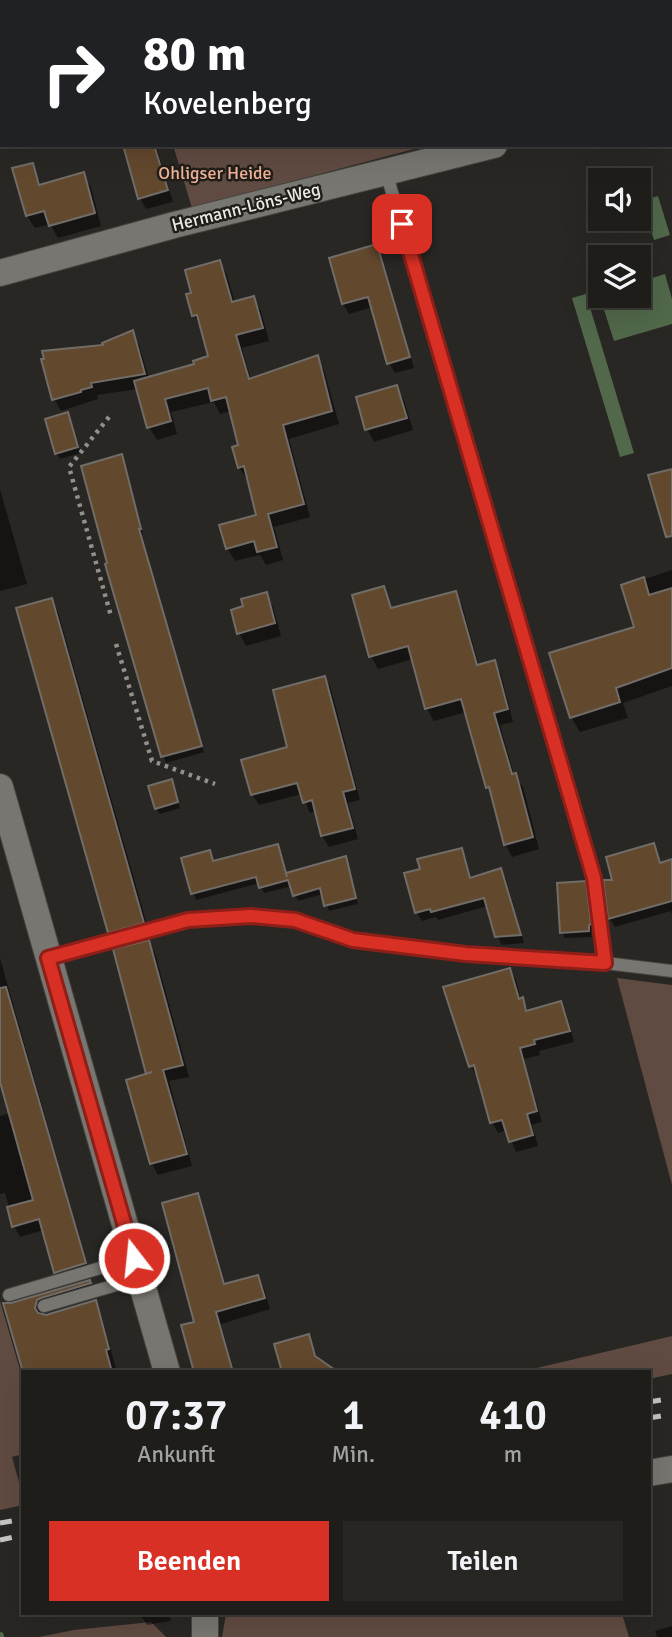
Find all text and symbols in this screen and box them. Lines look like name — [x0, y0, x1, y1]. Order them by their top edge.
text: 80 m — [143, 24, 246, 84]
icon: right — [28, 28, 119, 119]
text: Kovelenberg — [143, 84, 312, 123]
park label: Ohligser Heide — [158, 162, 272, 184]
map controls — [588, 168, 651, 308]
button: sound — [588, 168, 651, 231]
street label: Hermann-Löns-Weg — [169, 178, 323, 236]
pin — [372, 194, 432, 254]
icon: arrive — [383, 205, 421, 243]
button: layers — [588, 245, 651, 308]
position arrow — [97, 1221, 171, 1295]
text: 07:37 — [125, 1390, 228, 1441]
text: 1 — [342, 1390, 365, 1441]
text: 410 — [479, 1390, 547, 1441]
text: Ankunft — [137, 1440, 215, 1469]
text: Min. — [332, 1440, 375, 1469]
text: m — [504, 1440, 522, 1469]
button: Beenden — [49, 1521, 329, 1601]
button: Teilen — [343, 1521, 623, 1601]

